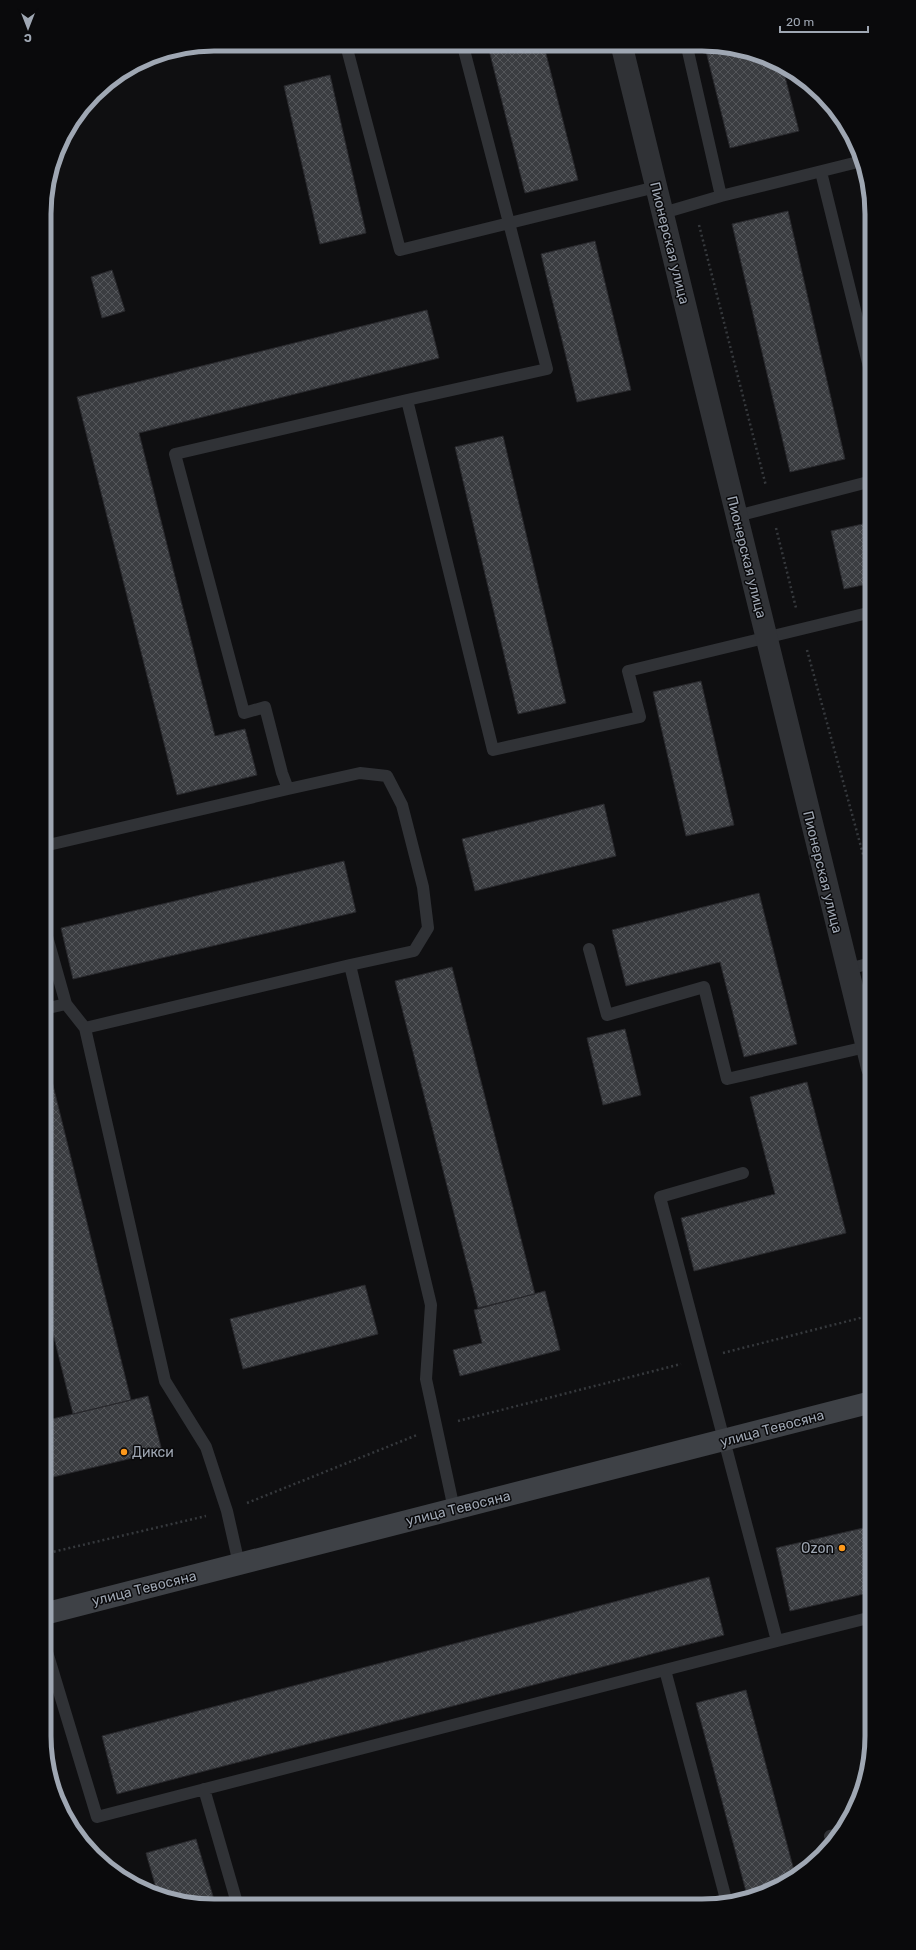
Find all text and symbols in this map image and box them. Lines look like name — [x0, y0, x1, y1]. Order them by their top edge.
north arrow — [8, 8, 48, 48]
scale bar — [780, 8, 868, 34]
text: 20 m — [786, 15, 814, 29]
text: С — [24, 31, 32, 44]
street label: Пионерская улица — [646, 180, 693, 306]
street label: Пионерская улица — [723, 494, 770, 620]
street label: Пионерская улица — [799, 809, 846, 935]
street label: улица Тевосяна — [718, 1406, 826, 1451]
place label: Дикси — [132, 1444, 174, 1461]
marker: Дикси — [119, 1447, 129, 1457]
street label: улица Тевосяна — [404, 1487, 512, 1530]
place label: Ozon — [801, 1540, 834, 1557]
marker: Ozon — [837, 1543, 847, 1553]
street label: улица Тевосяна — [90, 1567, 198, 1610]

